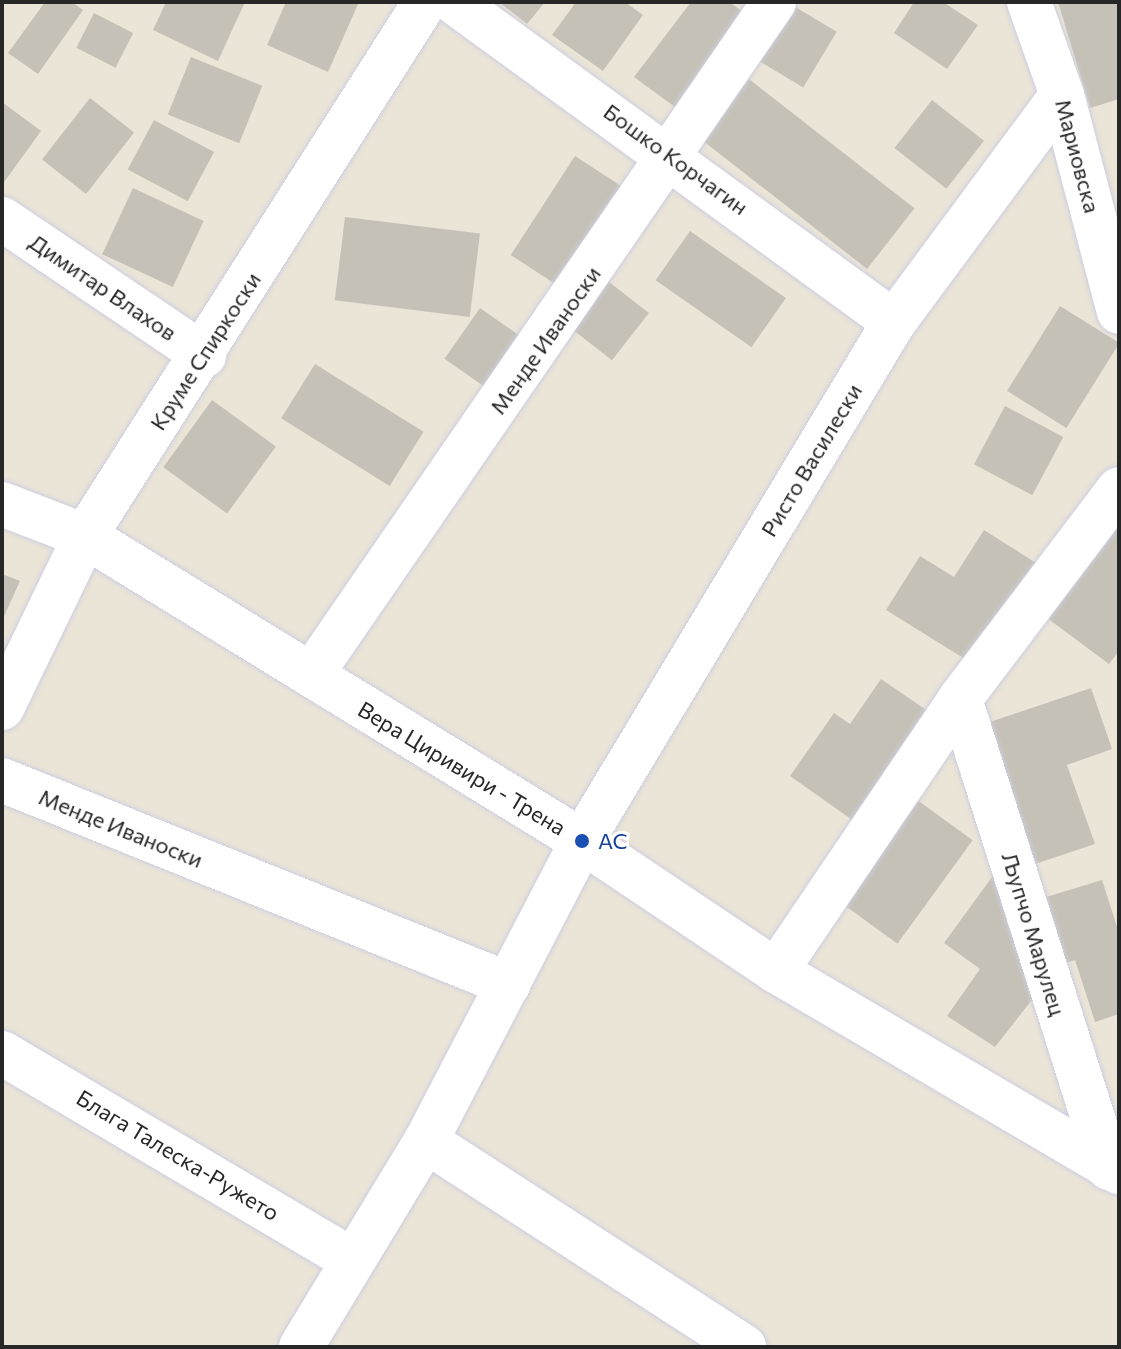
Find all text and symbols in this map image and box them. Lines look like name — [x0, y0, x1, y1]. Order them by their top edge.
street label: Мариовска — [1050, 96, 1106, 216]
street label: Бошко Корчагин — [599, 98, 753, 220]
street label: Димитар Влахов — [25, 228, 181, 346]
street label: Менде Иваноски — [484, 261, 606, 419]
street label: Круме Спиркоски — [144, 267, 266, 435]
street label: Ристо Василески — [755, 379, 867, 541]
street label: Вера Циривири - Трена — [353, 696, 571, 840]
street label: Менде Иваноски — [35, 783, 207, 873]
place label: АС — [598, 828, 628, 854]
marker: АС — [573, 832, 591, 850]
street label: Љупчо Марулец — [997, 849, 1071, 1019]
street label: Блага Талеска-Ружето — [72, 1084, 284, 1226]

